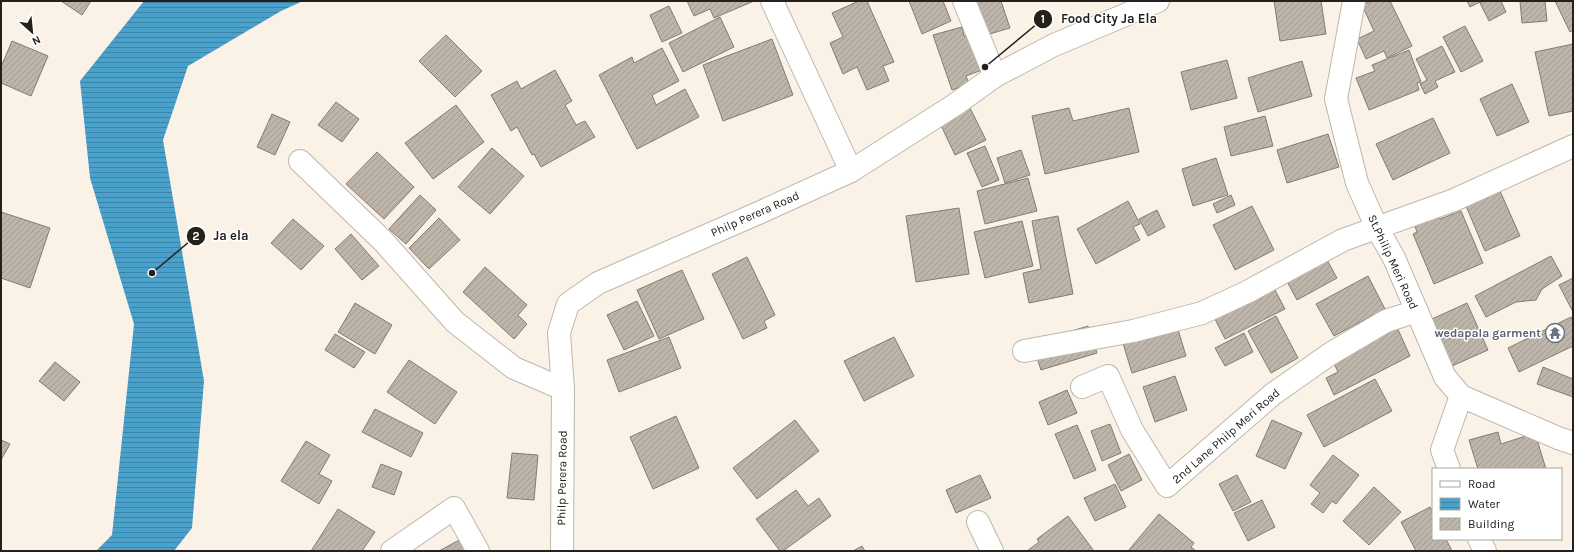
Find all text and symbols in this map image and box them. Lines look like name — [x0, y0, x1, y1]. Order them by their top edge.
callout: Food City Ja Ela — [1033, 6, 1165, 31]
text: Food City Ja Ela — [1061, 11, 1157, 26]
north arrow — [12, 12, 52, 52]
text: 1 — [1041, 12, 1045, 26]
text: N — [30, 33, 43, 48]
street label: Philp Perera Road — [709, 188, 801, 240]
street label: St.Philip Meri Road — [1365, 212, 1421, 312]
callout: Ja ela — [186, 223, 257, 248]
text: Ja ela — [213, 228, 249, 243]
text: 2 — [192, 229, 200, 243]
temple icon: wedapala garment — [1544, 322, 1566, 344]
place label: wedapala garment — [1434, 326, 1541, 340]
street label: 2nd Lane Philp Meri Road — [1169, 385, 1283, 487]
street label: Philp Perera Road — [554, 430, 570, 526]
legend — [1432, 468, 1562, 540]
text: Road — [1468, 477, 1496, 491]
text: Water — [1468, 497, 1501, 511]
text: Building — [1468, 517, 1515, 531]

